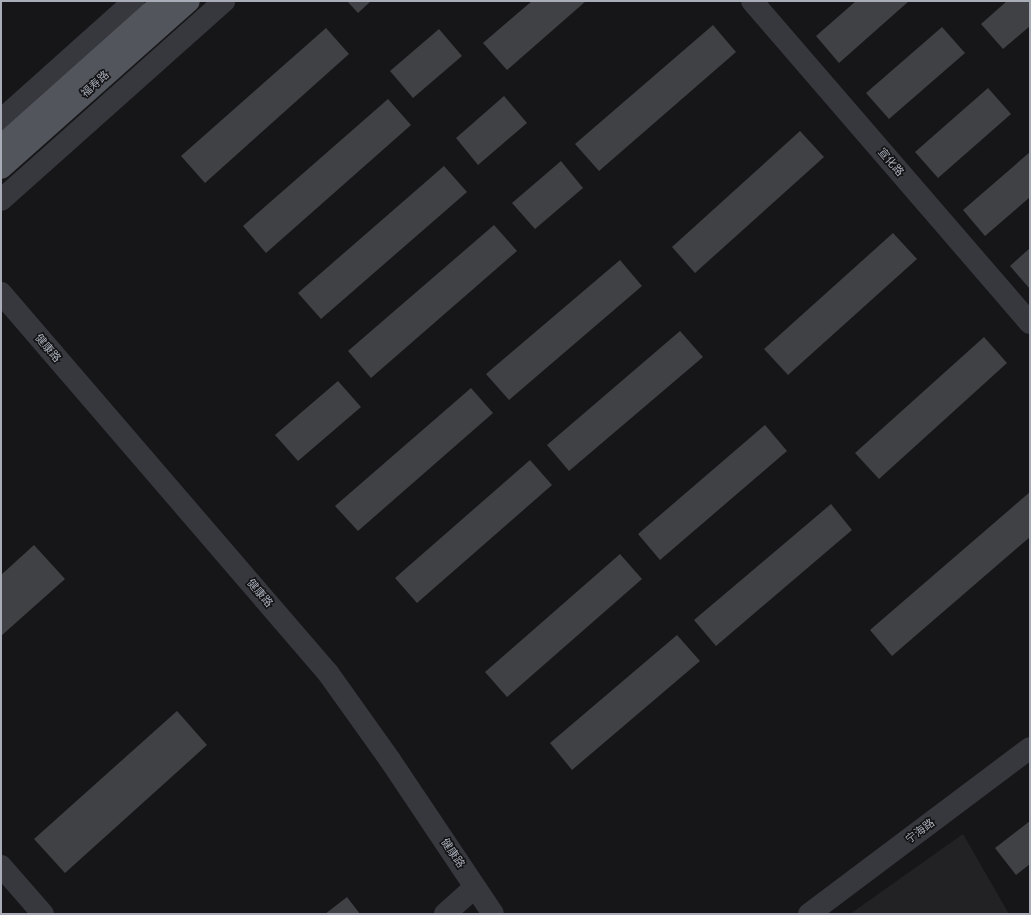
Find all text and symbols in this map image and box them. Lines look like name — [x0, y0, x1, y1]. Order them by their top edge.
street label: 福寿路 — [78, 68, 112, 100]
street label: 宣化路 — [875, 145, 907, 179]
street label: 健康路 — [32, 331, 64, 365]
street label: 健康路 — [244, 576, 276, 610]
street label: 宁海路 — [903, 816, 937, 846]
street label: 健康路 — [438, 836, 468, 870]

